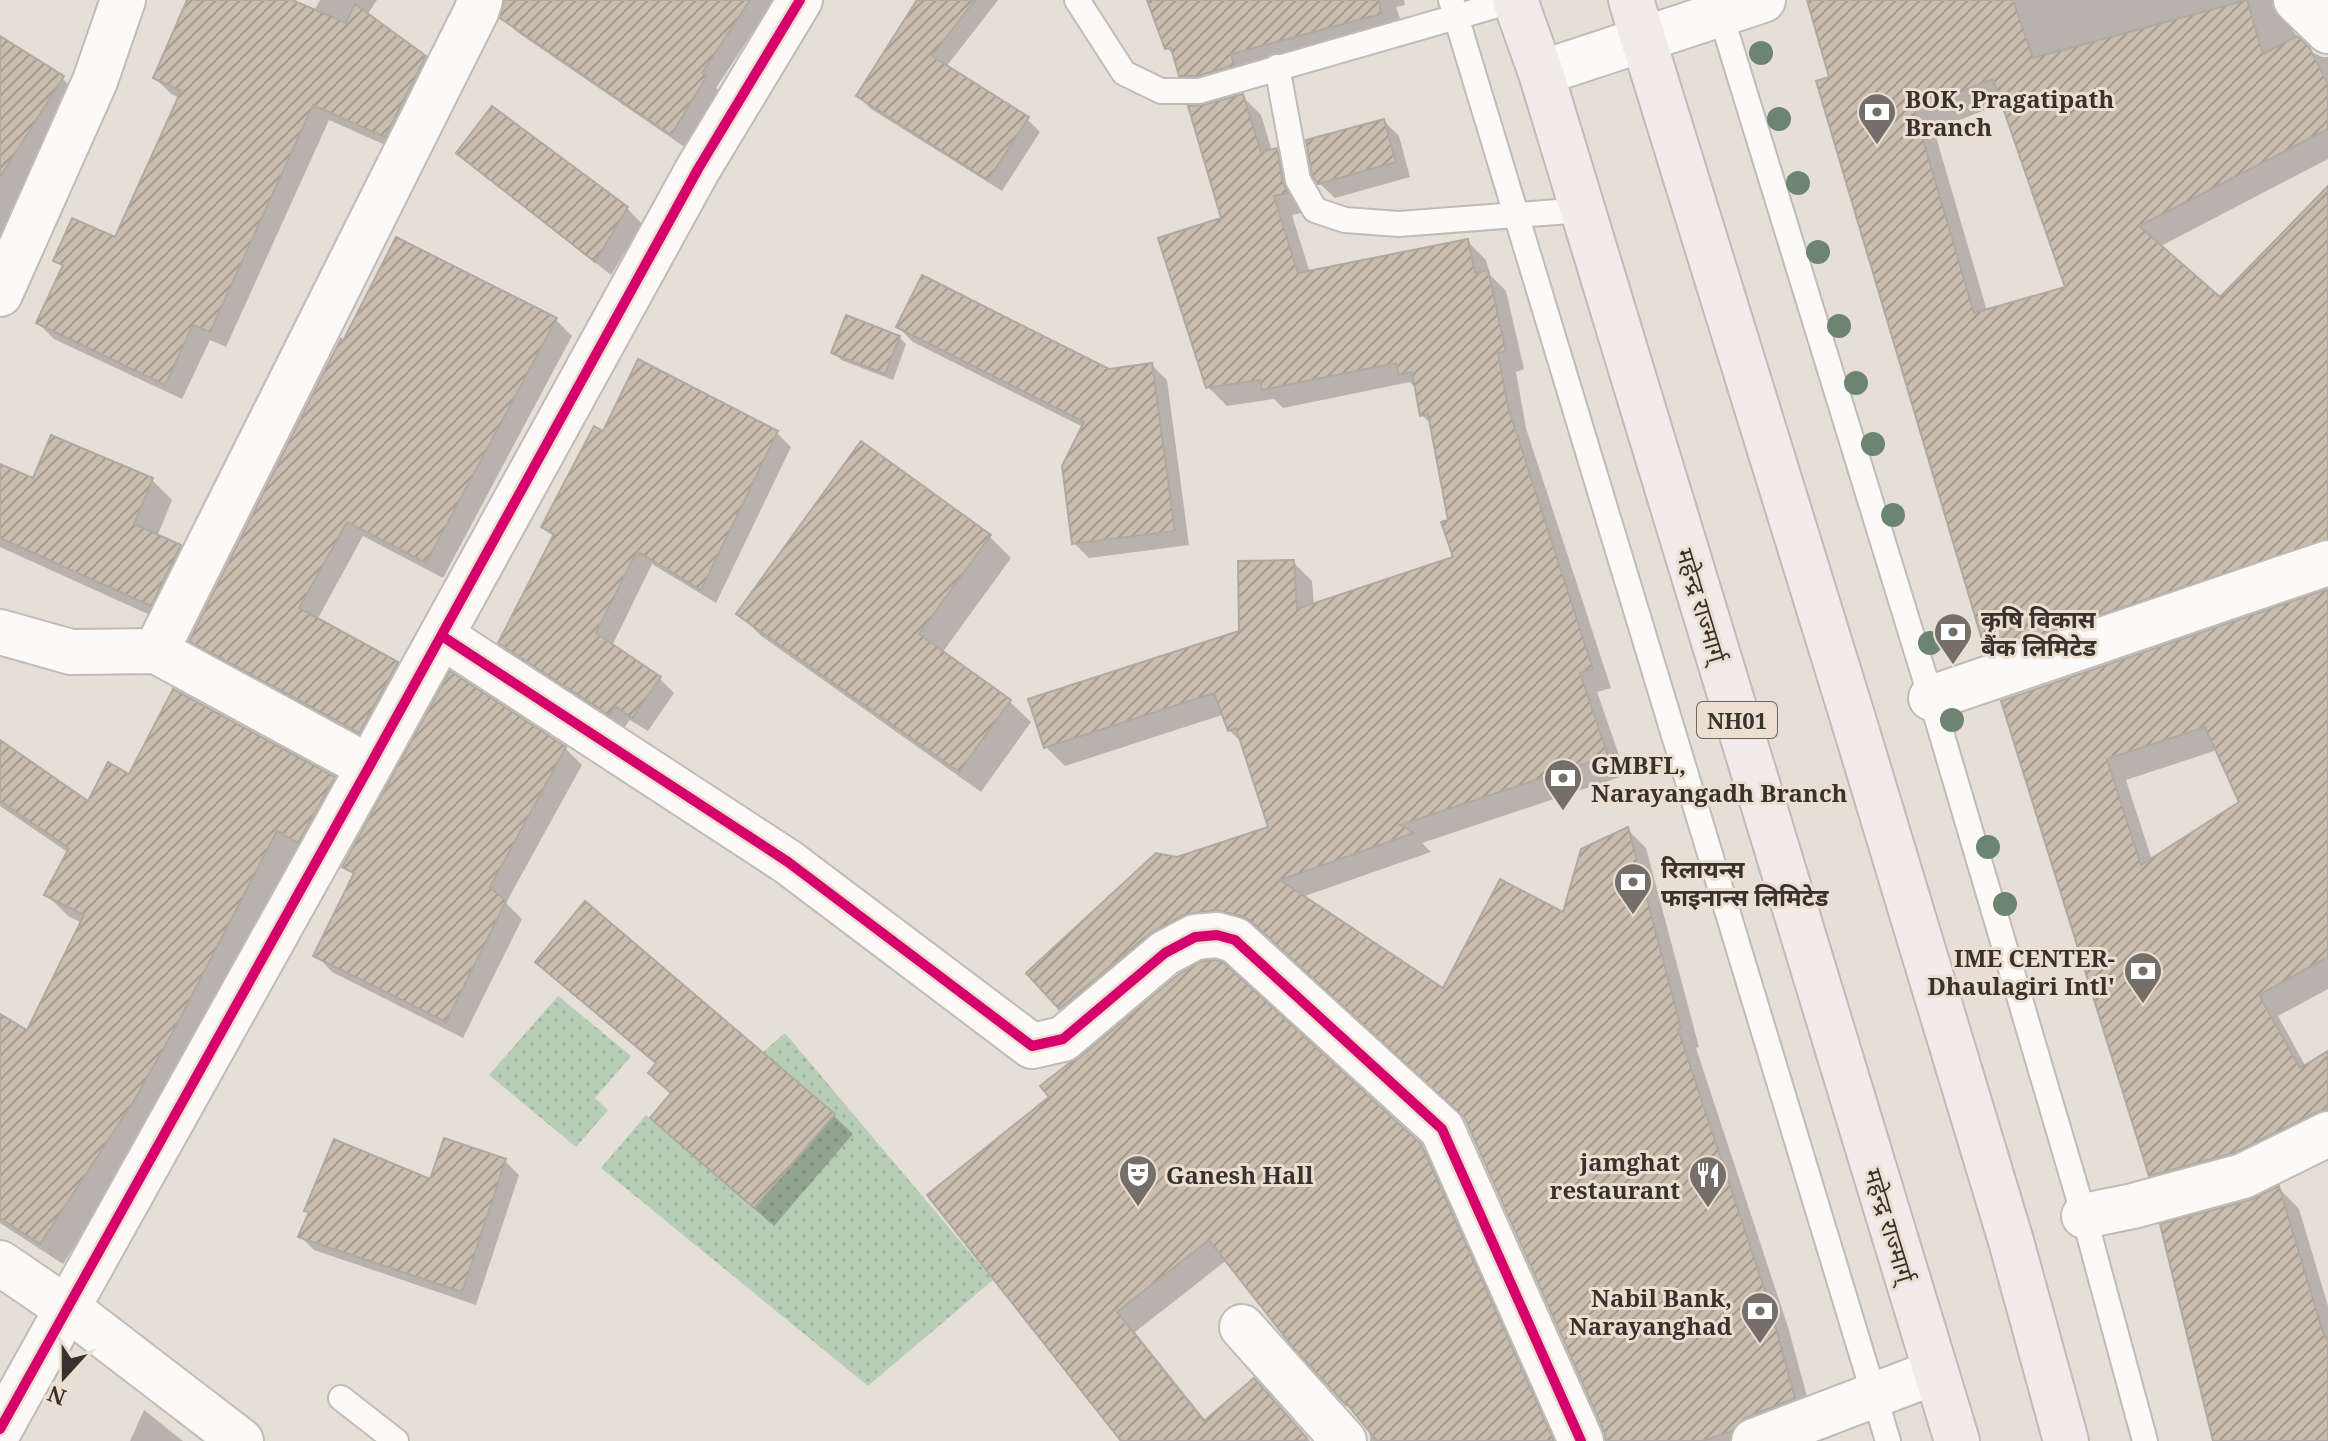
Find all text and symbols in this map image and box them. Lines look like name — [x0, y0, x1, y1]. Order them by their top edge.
place label: BOK, Pragatipath Branch — [1905, 82, 2114, 143]
bank icon: BOK, Pragatipath Branch — [1856, 91, 1898, 146]
street label: महेन्द्र राज्मार्ग् — [1669, 544, 1736, 670]
place label: कृषि विकास बैंक लिमिटेड — [1981, 602, 2097, 663]
bank icon: कृषि विकास बैंक लिमिटेड — [1932, 611, 1974, 666]
road number: NH01 — [1697, 702, 1777, 738]
place label: GMBFL, Narayangadh Branch — [1591, 748, 1848, 809]
bank icon: GMBFL, Narayangadh Branch — [1542, 757, 1584, 812]
place label: रिलायन्स फाइनान्स लिमिटेड — [1661, 852, 1829, 913]
bank icon: रिलायन्स फाइनान्स लिमिटेड — [1612, 861, 1654, 916]
place label: IME CENTER- Dhaulagiri Intl' — [1927, 941, 2115, 1002]
bank icon: IME CENTER- Dhaulagiri Intl' — [2122, 950, 2164, 1005]
place label: jamghat restaurant — [1550, 1145, 1680, 1206]
theatre icon: Ganesh Hall — [1117, 1153, 1159, 1208]
restaurant icon: jamghat restaurant — [1687, 1154, 1729, 1209]
place label: Ganesh Hall — [1166, 1158, 1314, 1191]
street label: महेन्द्र राज्मार्ग् — [1857, 1164, 1924, 1290]
place label: Nabil Bank, Narayanghad — [1569, 1281, 1732, 1342]
bank icon: Nabil Bank, Narayanghad — [1739, 1290, 1781, 1345]
north arrow — [24, 1337, 104, 1417]
text: N — [43, 1379, 70, 1414]

